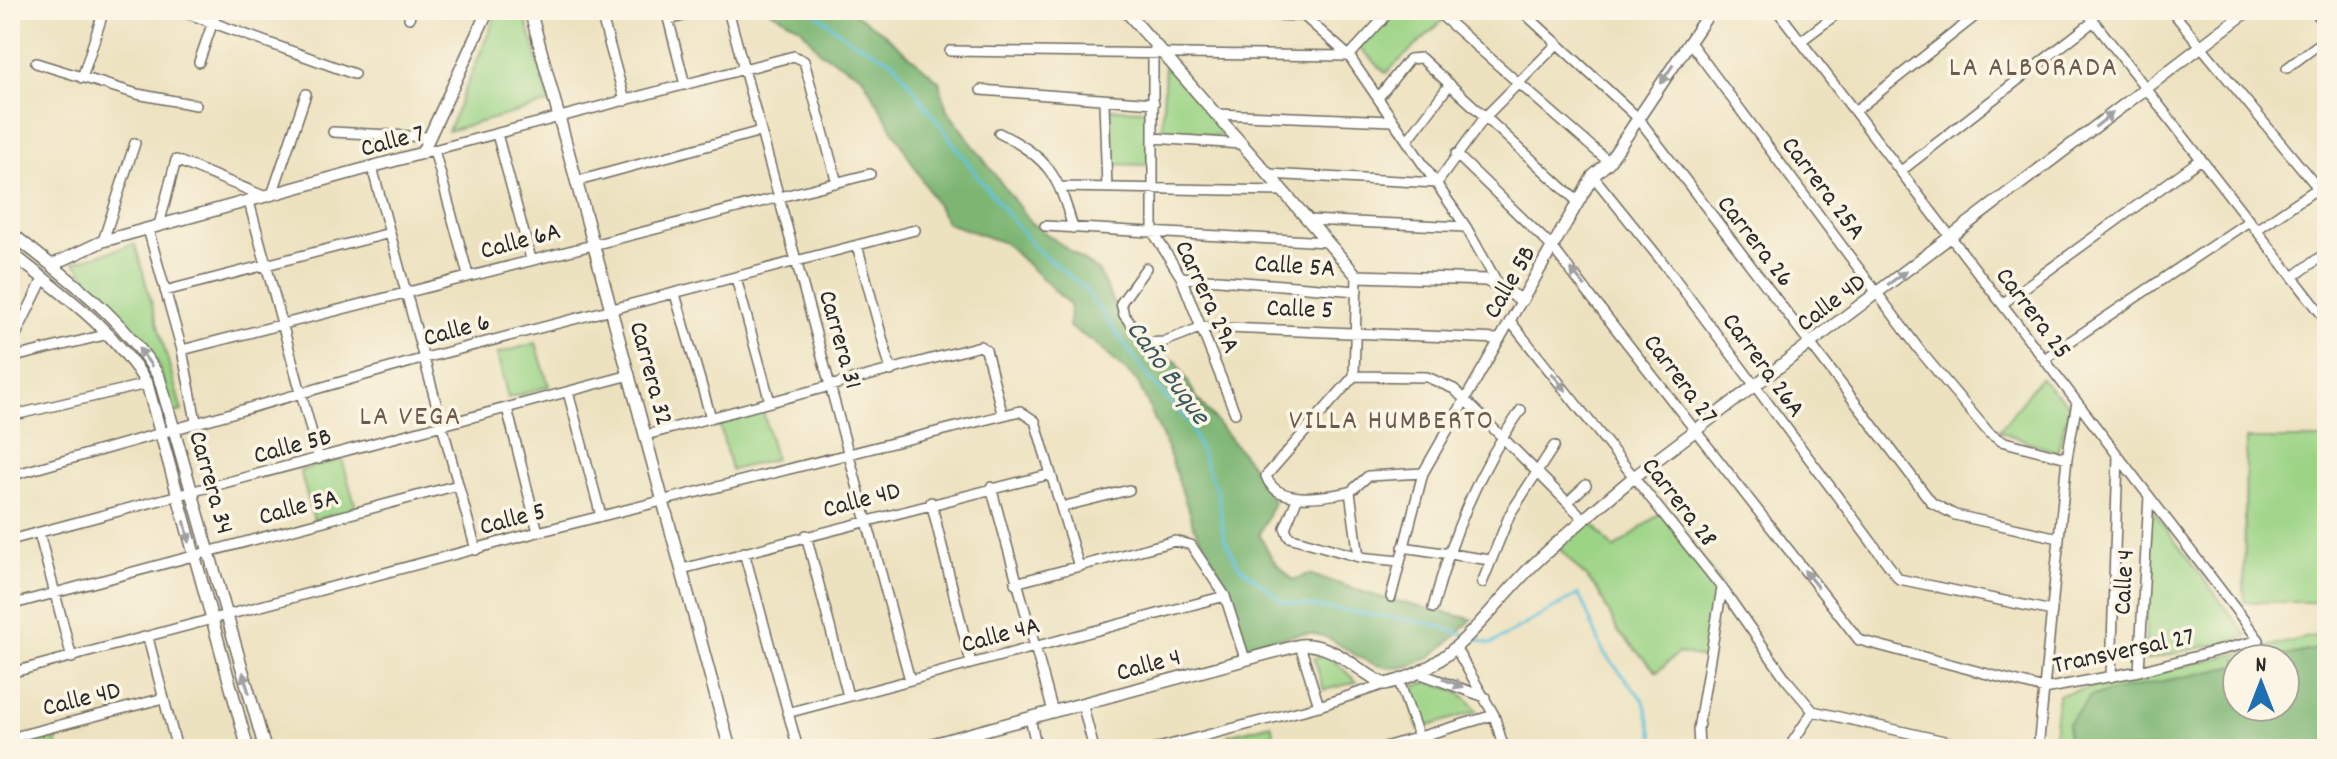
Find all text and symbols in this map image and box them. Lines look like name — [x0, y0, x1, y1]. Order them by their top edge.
district label: LA ALBORADA — [1949, 50, 2119, 90]
one-way arrow — [1660, 63, 1674, 85]
one-way arrow — [2094, 113, 2114, 129]
street label: Calle 7 — [357, 116, 429, 169]
street label: Carrera 25A — [1771, 130, 1873, 249]
street label: Carrera 26 — [1707, 188, 1802, 296]
street label: Calle 6A — [477, 214, 565, 271]
street label: Carrera 29A — [1163, 235, 1248, 360]
street label: Calle 5B — [1475, 239, 1547, 326]
street label: Calle 5A — [1253, 246, 1336, 289]
street label: Carrera 25 — [1985, 260, 2079, 368]
street label: Calle 4D — [1789, 265, 1875, 342]
one-way arrow — [1570, 268, 1587, 288]
one-way arrow — [1887, 271, 1908, 286]
street label: Carrera 31 — [807, 286, 870, 394]
street label: Calle 5 — [1266, 291, 1334, 330]
street label: Calle 6 — [419, 305, 494, 358]
street label: Carrera 26A — [1711, 306, 1813, 426]
water label: Caño Buque — [1114, 313, 1219, 436]
street label: Carrera 32 — [618, 318, 681, 430]
street label: Carrera 27 — [1633, 327, 1726, 433]
one-way arrow — [138, 346, 154, 367]
one-way arrow — [1550, 372, 1566, 392]
district label: LA VEGA — [360, 399, 462, 439]
district label: VILLA HUMBERTO — [1289, 403, 1495, 443]
street label: Calle 5B — [250, 419, 336, 475]
street label: Carrera 34 — [177, 427, 242, 539]
street label: Carrera 28 — [1631, 450, 1725, 556]
street label: Calle 4D — [819, 473, 905, 529]
street label: Calle 5A — [255, 480, 343, 537]
street label: Calle 5 — [476, 494, 550, 547]
one-way arrow — [181, 519, 194, 544]
street label: Calle 4 — [2105, 548, 2146, 616]
one-way arrow — [1803, 569, 1819, 589]
street label: Calle 4A — [958, 608, 1044, 665]
street label: Transversal 27 — [2050, 619, 2198, 685]
street label: Calle 4 — [1112, 640, 1185, 693]
north arrow — [2221, 643, 2301, 723]
text: N — [2256, 651, 2267, 682]
one-way arrow — [239, 670, 252, 694]
street label: Calle 4D — [39, 673, 125, 728]
one-way arrow — [1441, 677, 1465, 690]

